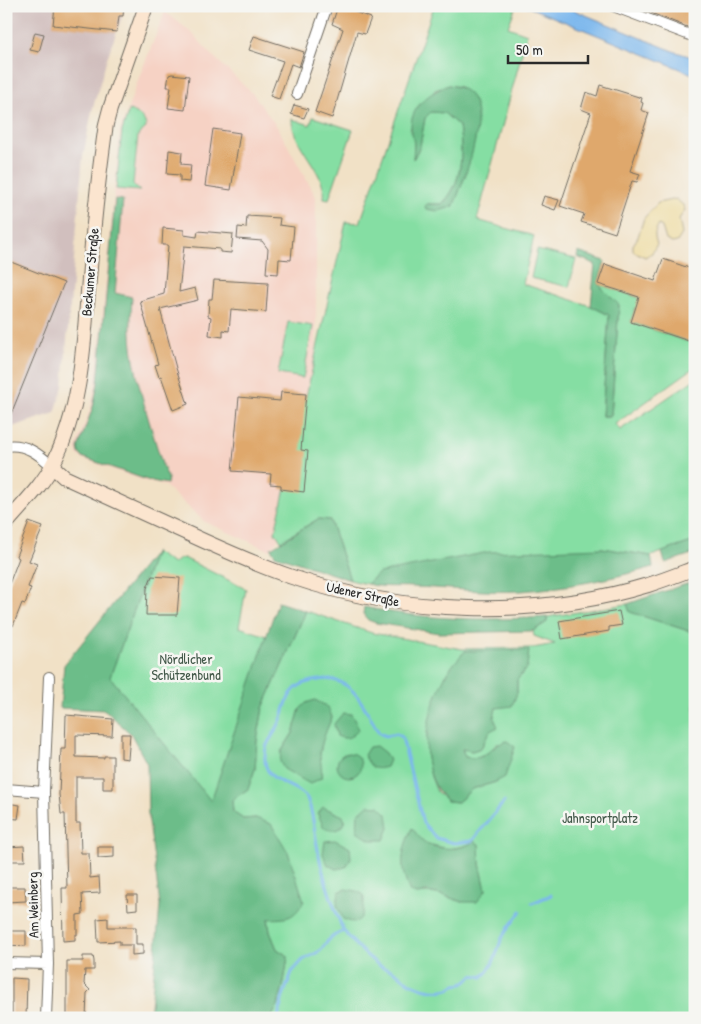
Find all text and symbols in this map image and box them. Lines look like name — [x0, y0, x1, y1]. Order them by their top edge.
scale bar — [508, 32, 588, 64]
text: 50 m — [516, 39, 543, 60]
street label: Beckumer Straße — [76, 227, 104, 317]
street label: Udener Straße — [325, 576, 402, 612]
park label: Nördlicher Schützenbund — [151, 649, 221, 684]
park label: Jahnsportplatz — [562, 808, 638, 828]
street label: Am Weinberg — [22, 872, 44, 938]

